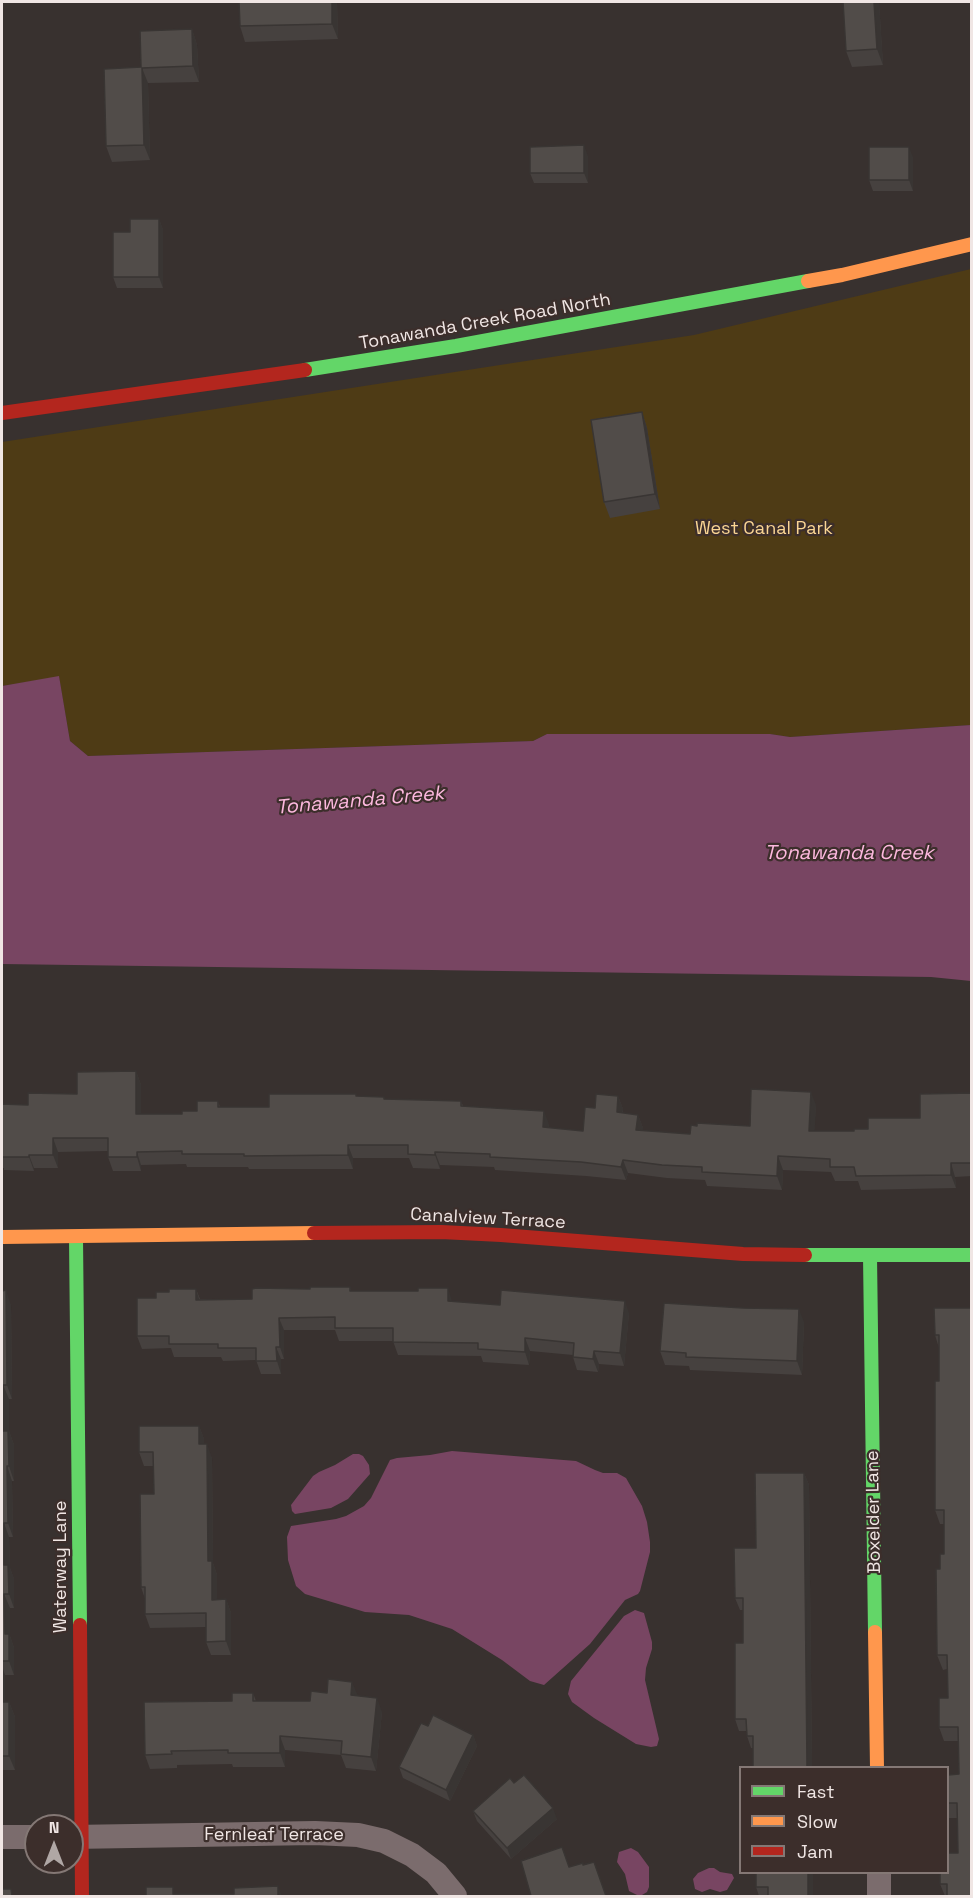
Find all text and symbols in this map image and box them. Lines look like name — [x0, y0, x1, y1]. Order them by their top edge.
street label: Tonawanda Creek Road North — [358, 289, 612, 355]
park label: West Canal Park — [695, 518, 833, 540]
water label: Tonawanda Creek — [275, 782, 445, 820]
water label: Tonawanda Creek — [764, 842, 934, 866]
street label: Canalview Terrace — [410, 1204, 566, 1234]
street label: Boxelder Lane — [862, 1450, 886, 1574]
street label: Waterway Lane — [50, 1501, 72, 1633]
legend — [739, 1766, 949, 1874]
text: Fast — [797, 1780, 834, 1803]
text: Slow — [797, 1810, 838, 1833]
north arrow — [24, 1814, 84, 1874]
text: N — [49, 1817, 59, 1838]
street label: Fernleaf Terrace — [204, 1824, 344, 1846]
text: Jam — [797, 1840, 833, 1863]

